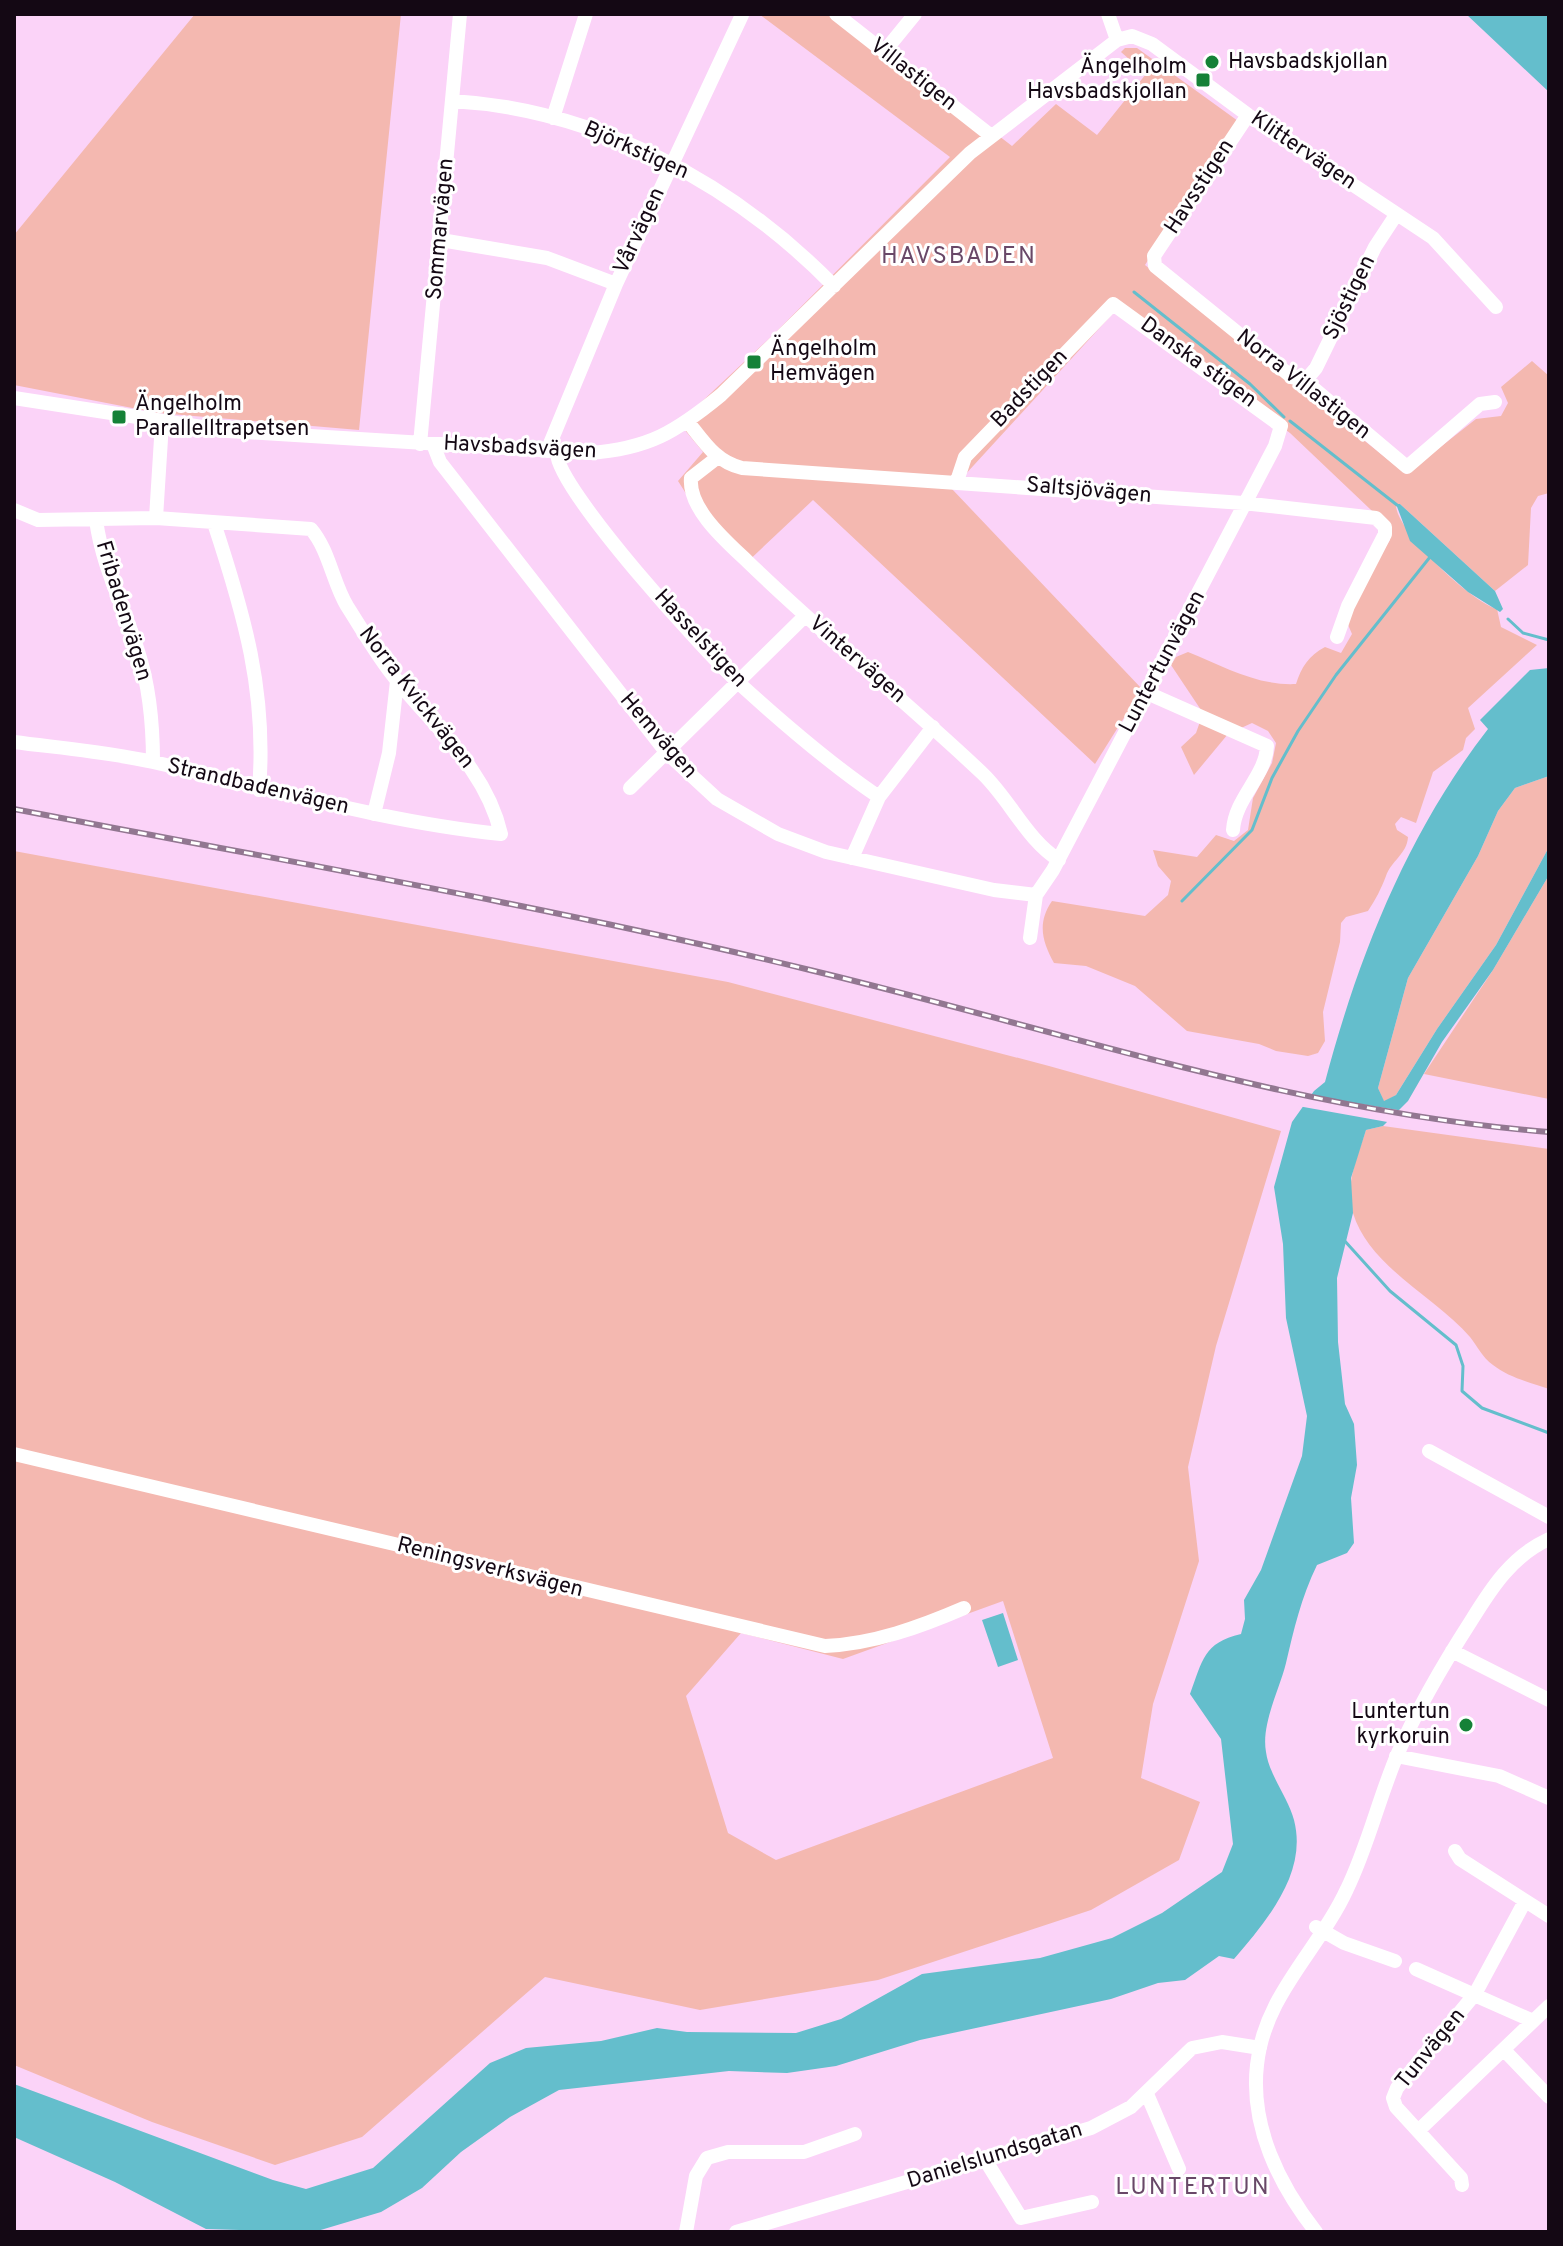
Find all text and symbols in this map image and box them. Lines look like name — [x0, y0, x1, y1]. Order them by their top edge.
street label: Villastigen — [864, 33, 962, 117]
place label: Havsbadskjollan — [1228, 49, 1388, 76]
place label: Ängelholm Havsbadskjollan — [1027, 52, 1187, 106]
marker: Havsbadskjollan — [1203, 53, 1221, 71]
marker: Ängelholm Havsbadskjollan — [1194, 71, 1212, 89]
street label: Klittervägen — [1245, 106, 1361, 196]
street label: Björkstigen — [579, 116, 693, 186]
street label: Havsstigen — [1159, 134, 1241, 240]
street label: Sommarvägen — [421, 157, 461, 301]
street label: Vårvägen — [608, 183, 672, 279]
district label: HAVSBADEN — [881, 242, 1037, 272]
street label: Sjöstigen — [1318, 251, 1382, 345]
street label: Danska stigen — [1135, 312, 1261, 414]
street label: Norra Villastigen — [1230, 324, 1376, 446]
place label: Ängelholm Hemvägen — [770, 334, 877, 388]
street label: Badstigen — [986, 344, 1074, 434]
marker: Ängelholm Hemvägen — [745, 353, 763, 371]
place label: Ängelholm Parallelltrapetsen — [135, 389, 309, 443]
marker: Ängelholm Parallelltrapetsen — [110, 408, 128, 426]
street label: Havsbadsvägen — [443, 431, 597, 465]
street label: Saltsjövägen — [1025, 472, 1153, 510]
street label: Fribadenvägen — [89, 538, 157, 684]
street label: Hasselstigen — [648, 584, 752, 694]
street label: Luntertunvägen — [1114, 586, 1212, 738]
street label: Vintervägen — [803, 610, 911, 710]
street label: Norra Kvickvägen — [352, 622, 480, 774]
street label: Hemvägen — [613, 687, 703, 785]
street label: Strandbadenvägen — [164, 753, 352, 821]
street label: Reningsverksvägen — [394, 1532, 586, 1604]
place label: Luntertun kyrkoruin — [1351, 1699, 1450, 1751]
marker: Luntertun kyrkoruin — [1457, 1716, 1475, 1734]
street label: Tunvägen — [1390, 2003, 1472, 2095]
street label: Danielslundsgatan — [904, 2116, 1086, 2196]
district label: LUNTERTUN — [1115, 2173, 1271, 2203]

